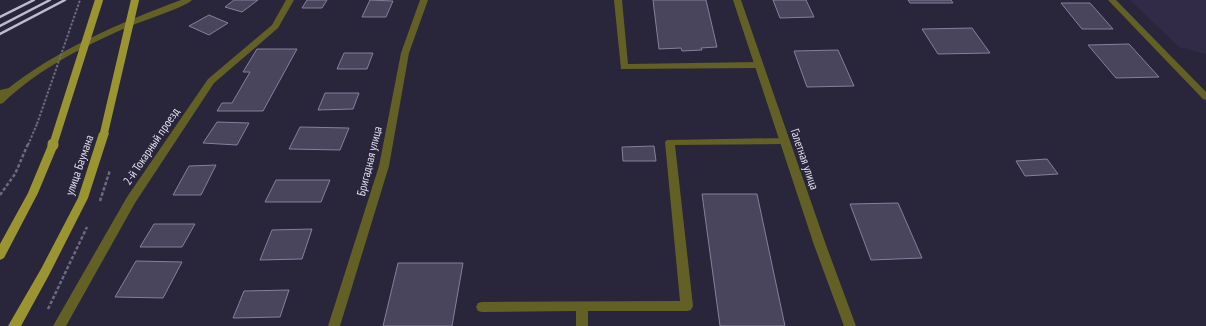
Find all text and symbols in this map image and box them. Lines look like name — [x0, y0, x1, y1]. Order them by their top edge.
street label: 2-й Токарный проезд — [120, 104, 183, 187]
street label: Бригадная улица — [353, 124, 385, 197]
street label: Галетная улица — [788, 127, 822, 192]
street label: улица Баумана — [62, 133, 96, 197]

